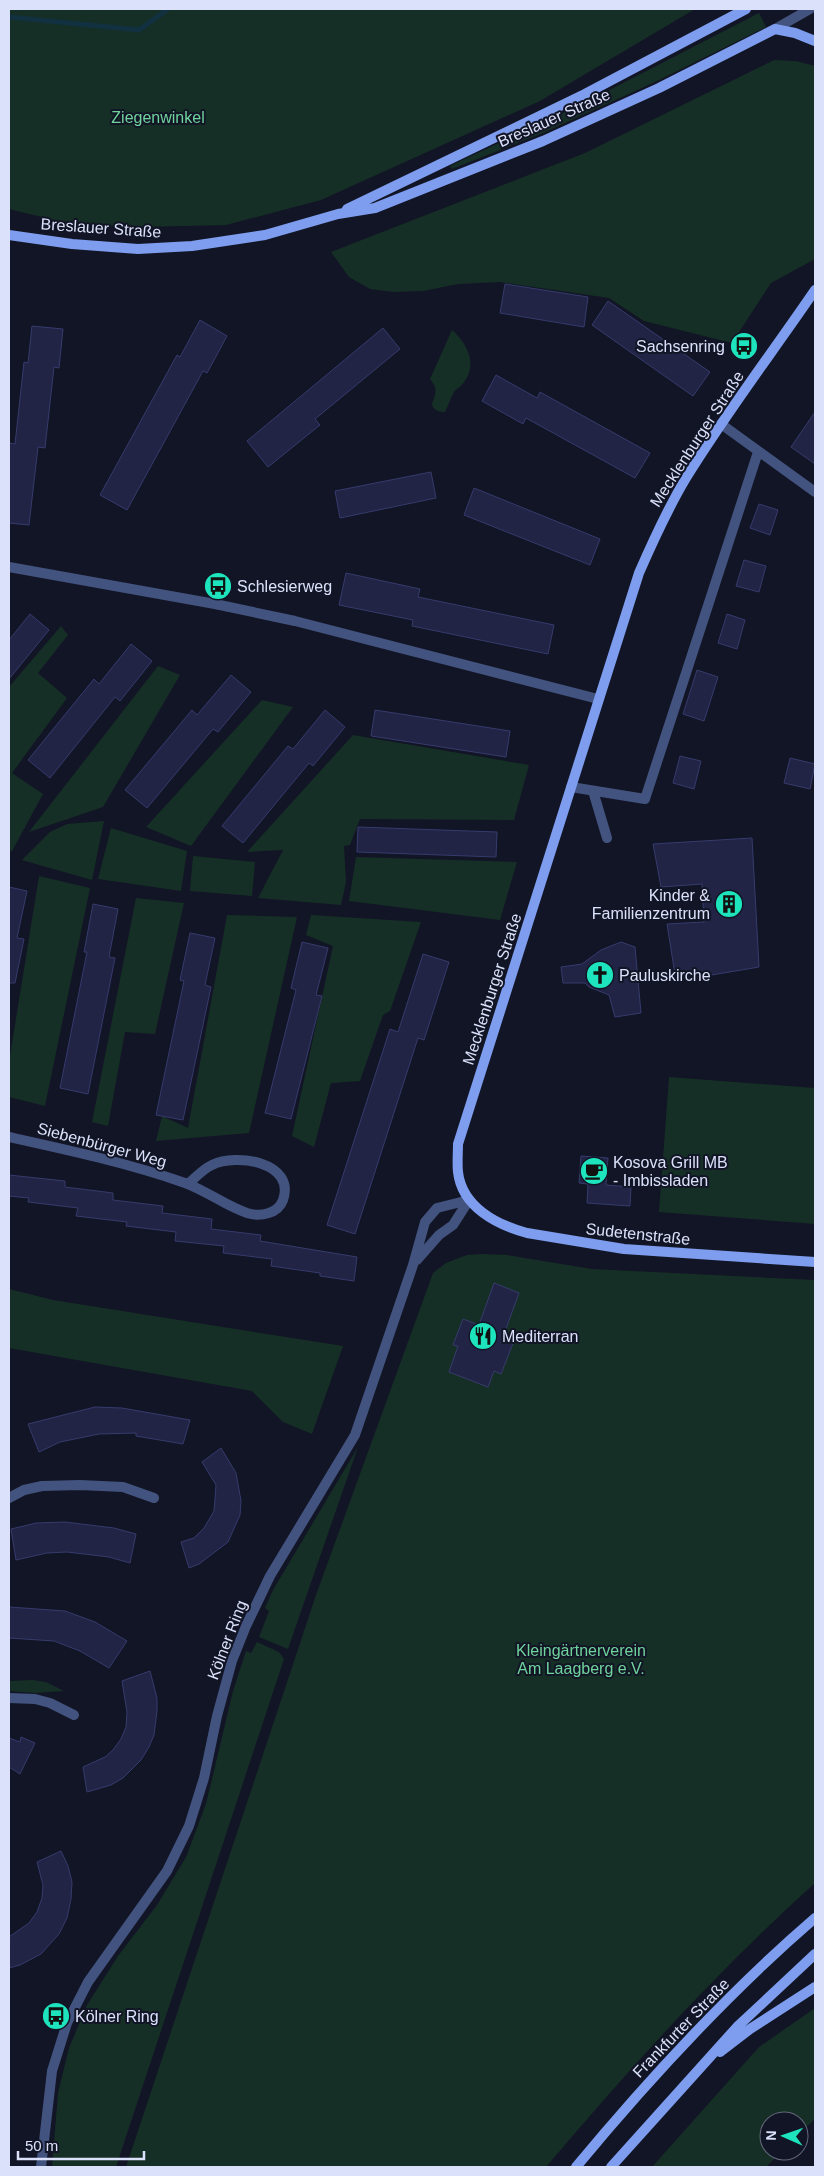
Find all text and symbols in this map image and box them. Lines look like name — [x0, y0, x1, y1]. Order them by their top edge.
street label: Breslauer Straße — [495, 86, 613, 150]
park label: Ziegenwinkel — [111, 109, 205, 126]
street label: Breslauer Straße — [40, 215, 162, 241]
bus stop icon: Sachsenring — [729, 331, 759, 361]
place label: Sachsenring — [636, 338, 725, 355]
street label: Mecklenburger Straße — [647, 368, 747, 510]
bus stop icon: Schlesierweg — [203, 571, 233, 601]
place label: Schlesierweg — [237, 578, 332, 595]
place label: Kinder & Familienzentrum — [592, 887, 710, 922]
building icon: Kinder & Familienzentrum — [714, 889, 744, 919]
street label: Mecklenburger Straße — [459, 911, 525, 1067]
church icon: Pauluskirche — [585, 960, 615, 990]
place label: Pauluskirche — [619, 967, 711, 984]
street label: Siebenbürger Weg — [36, 1120, 168, 1170]
place label: Kosova Grill MB - Imbissladen — [613, 1154, 728, 1189]
cafe icon: Kosova Grill MB - Imbissladen — [579, 1156, 609, 1186]
street label: Sudetenstraße — [585, 1220, 691, 1248]
restaurant icon: Mediterran — [468, 1321, 498, 1351]
place label: Mediterran — [502, 1328, 578, 1345]
street label: Kölner Ring — [204, 1598, 250, 1682]
park label: Kleingärtnerverein Am Laagberg e.V. — [516, 1642, 646, 1677]
street label: Frankfurter Straße — [629, 1975, 733, 2081]
bus stop icon: Kölner Ring — [41, 2001, 71, 2031]
place label: Kölner Ring — [75, 2008, 159, 2025]
north arrow — [759, 2111, 809, 2161]
scale bar — [18, 2128, 144, 2160]
text: N — [763, 2130, 779, 2141]
text: 50 m — [25, 2137, 58, 2154]

